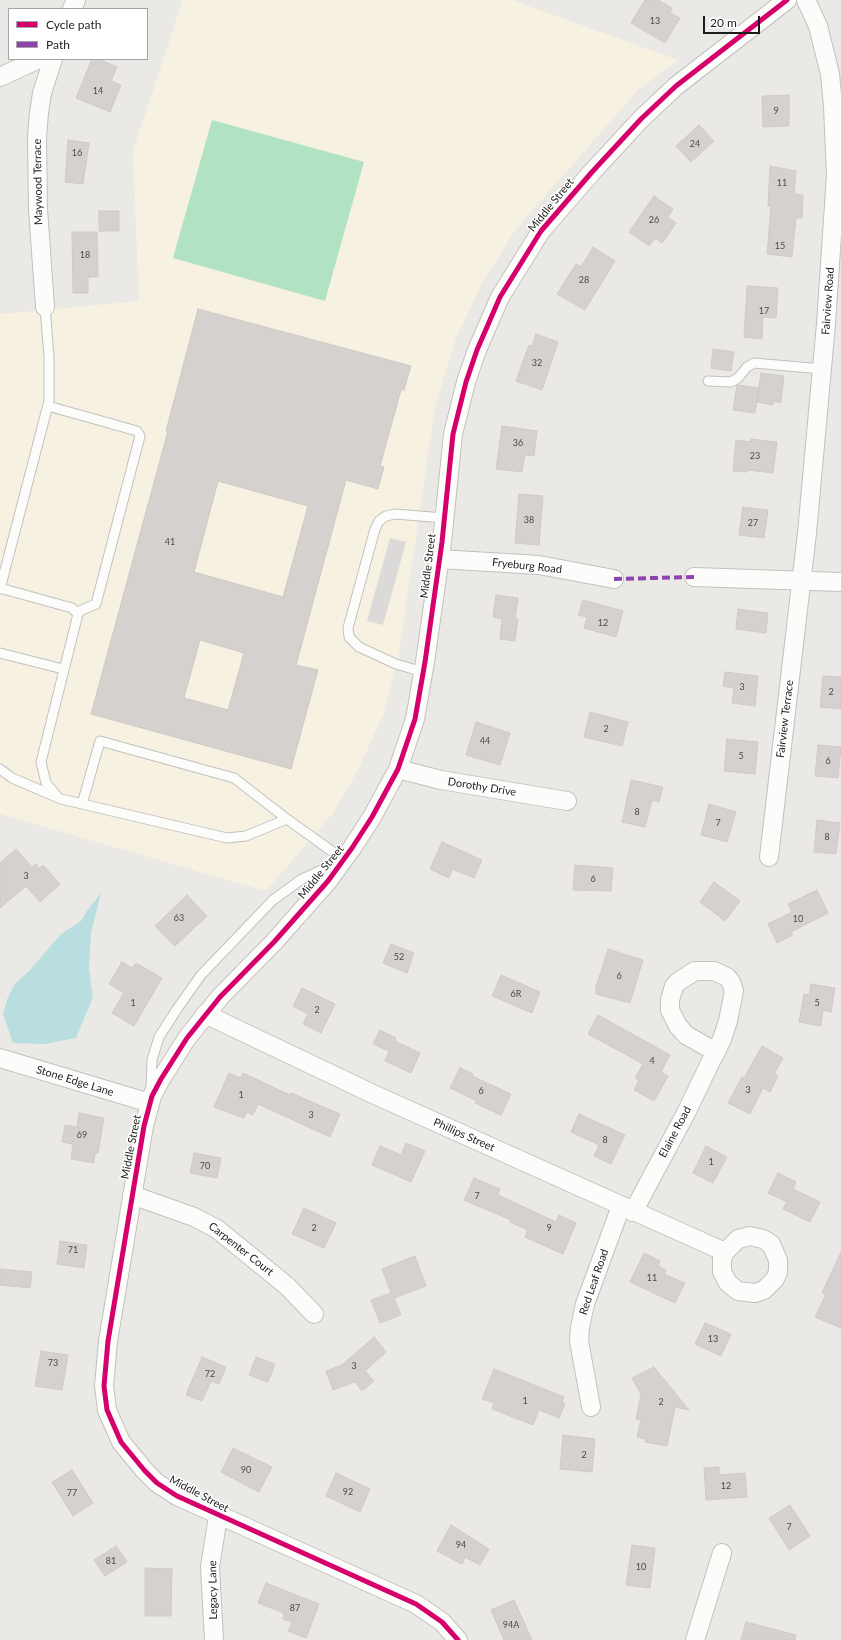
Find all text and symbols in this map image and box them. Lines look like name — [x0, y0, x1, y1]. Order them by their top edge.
legend — [8, 8, 148, 60]
scale bar — [705, 8, 762, 34]
text: 20 m — [710, 15, 737, 30]
house number: 13 — [650, 16, 660, 26]
text: Cycle path — [46, 17, 101, 32]
text: Path — [46, 37, 70, 52]
house number: 14 — [93, 86, 103, 96]
house number: 9 — [773, 106, 779, 116]
street label: Maywood Terrace — [31, 139, 45, 225]
house number: 24 — [690, 139, 700, 149]
house number: 16 — [72, 148, 82, 158]
street label: Middle Street — [525, 175, 577, 235]
house number: 11 — [777, 178, 787, 188]
house number: 26 — [649, 215, 659, 225]
house number: 15 — [775, 241, 785, 251]
house number: 18 — [80, 250, 90, 260]
street label: Fairview Road — [819, 267, 837, 335]
house number: 28 — [579, 275, 589, 285]
house number: 17 — [759, 306, 769, 316]
house number: 32 — [532, 358, 542, 368]
house number: 36 — [513, 438, 523, 448]
house number: 23 — [750, 451, 760, 461]
house number: 38 — [524, 515, 534, 525]
house number: 27 — [748, 518, 758, 528]
street label: Middle Street — [417, 533, 439, 599]
house number: 41 — [165, 537, 175, 547]
street label: Fryeburg Road — [491, 556, 563, 576]
house number: 12 — [598, 618, 608, 628]
street label: Fairview Terrace — [774, 679, 796, 759]
house number: 3 — [739, 682, 745, 692]
house number: 2 — [828, 687, 834, 697]
house number: 2 — [603, 724, 609, 734]
house number: 44 — [480, 736, 490, 746]
house number: 5 — [738, 751, 744, 761]
house number: 6 — [825, 756, 831, 766]
street label: Dorothy Drive — [447, 775, 517, 799]
house number: 8 — [634, 807, 640, 817]
house number: 7 — [715, 818, 721, 828]
house number: 8 — [824, 832, 830, 842]
street label: Middle Street — [295, 842, 347, 902]
house number: 3 — [23, 871, 29, 881]
house number: 6 — [590, 874, 596, 884]
house number: 63 — [174, 913, 184, 923]
house number: 10 — [793, 914, 803, 924]
house number: 52 — [394, 952, 404, 962]
house number: 6 — [616, 971, 622, 981]
house number: 6R — [511, 989, 521, 999]
house number: 1 — [130, 998, 136, 1008]
house number: 5 — [814, 998, 820, 1008]
house number: 2 — [314, 1005, 320, 1015]
house number: 4 — [649, 1056, 655, 1066]
street label: Stone Edge Lane — [35, 1063, 115, 1099]
house number: 3 — [745, 1085, 751, 1095]
house number: 6 — [478, 1086, 484, 1096]
house number: 1 — [238, 1090, 244, 1100]
street label: Elaine Road — [656, 1104, 694, 1160]
house number: 3 — [308, 1110, 314, 1120]
street label: Middle Street — [118, 1114, 144, 1180]
street label: Phillips Street — [431, 1116, 497, 1154]
house number: 69 — [77, 1130, 87, 1140]
house number: 8 — [602, 1135, 608, 1145]
house number: 1 — [708, 1157, 714, 1167]
house number: 70 — [200, 1161, 210, 1171]
house number: 7 — [474, 1191, 480, 1201]
street label: Carpenter Court — [206, 1219, 276, 1279]
house number: 2 — [311, 1223, 317, 1233]
house number: 9 — [546, 1223, 552, 1233]
house number: 71 — [68, 1245, 78, 1255]
street label: Red Leaf Road — [577, 1247, 611, 1317]
house number: 11 — [647, 1273, 657, 1283]
house number: 13 — [708, 1334, 718, 1344]
house number: 73 — [48, 1358, 58, 1368]
house number: 3 — [351, 1361, 357, 1371]
house number: 72 — [205, 1369, 215, 1379]
house number: 1 — [522, 1396, 528, 1406]
house number: 2 — [658, 1397, 664, 1407]
house number: 2 — [581, 1450, 587, 1460]
house number: 90 — [241, 1465, 251, 1475]
street label: Middle Street — [167, 1473, 231, 1515]
house number: 12 — [721, 1481, 731, 1491]
house number: 92 — [343, 1487, 353, 1497]
house number: 77 — [67, 1488, 77, 1498]
house number: 7 — [786, 1522, 792, 1532]
house number: 94 — [456, 1540, 466, 1550]
house number: 81 — [106, 1556, 116, 1566]
street label: Legacy Lane — [206, 1560, 220, 1620]
house number: 10 — [636, 1562, 646, 1572]
house number: 87 — [290, 1603, 300, 1613]
house number: 94A — [503, 1620, 519, 1630]

